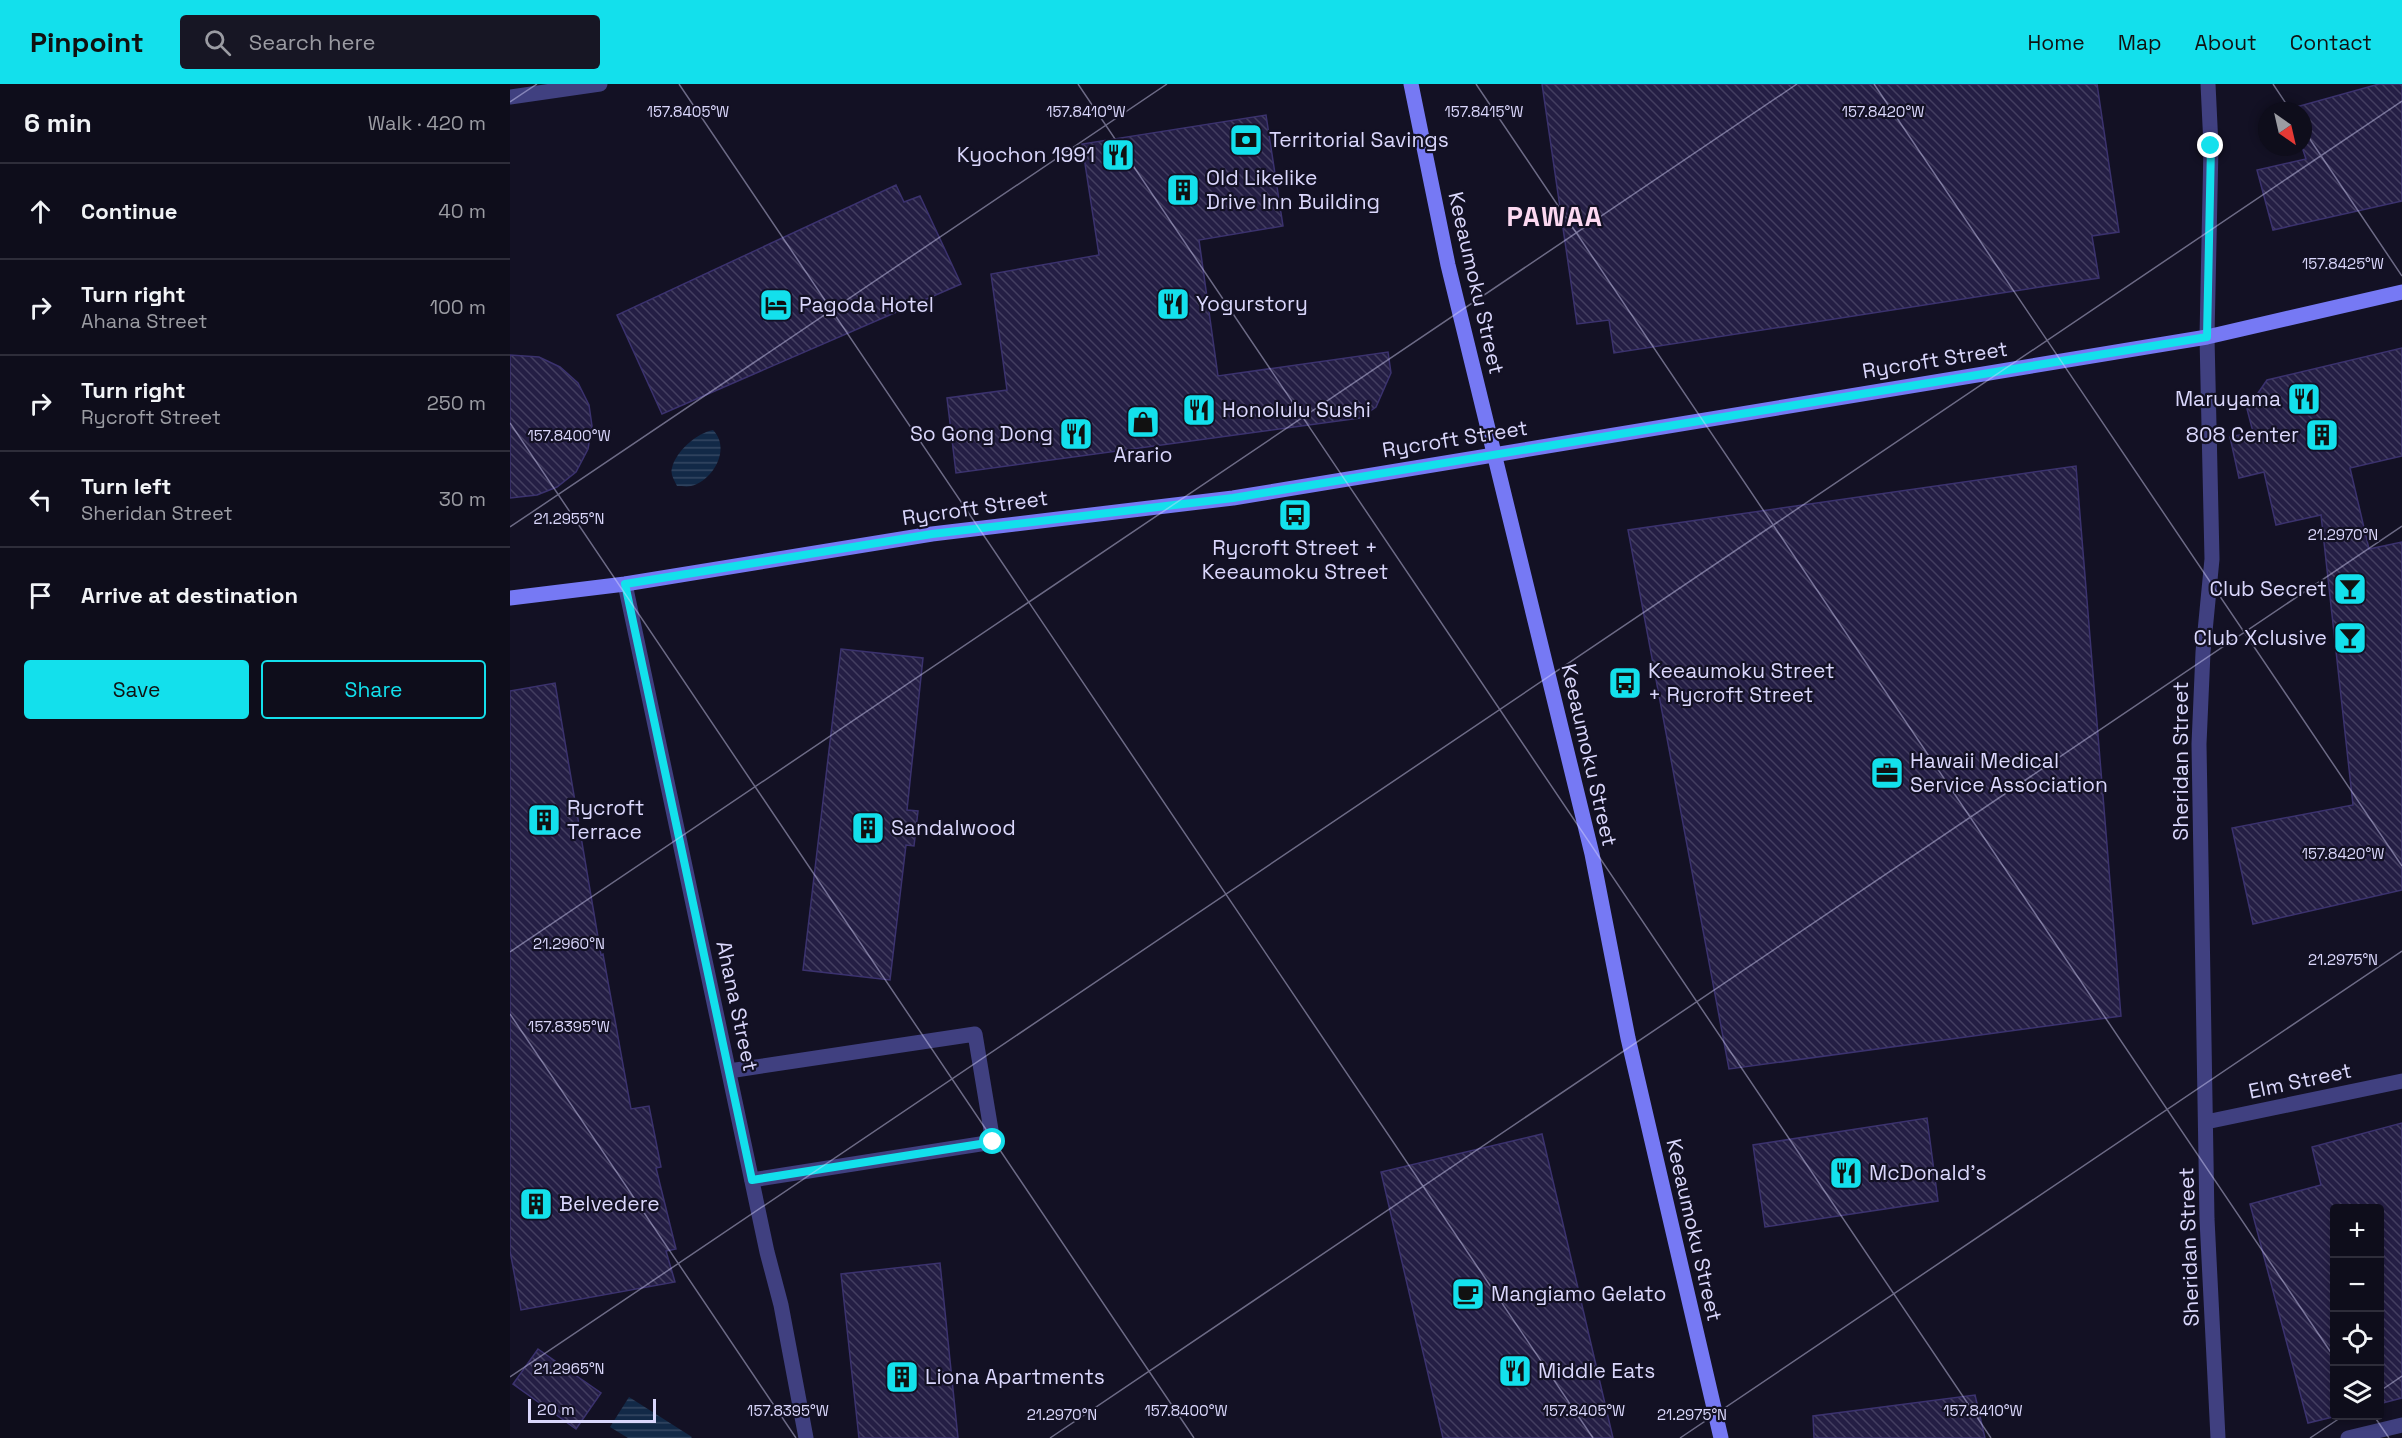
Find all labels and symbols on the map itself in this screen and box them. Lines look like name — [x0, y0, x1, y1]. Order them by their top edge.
text: 157.8405°W — [647, 102, 729, 121]
text: 157.8410°W — [1046, 102, 1126, 121]
text: 157.8415°W — [1445, 102, 1523, 121]
text: 157.8420°W — [1842, 102, 1924, 121]
north arrow — [2258, 102, 2312, 156]
bank icon: Territorial Savings — [1228, 122, 1264, 158]
place label: Territorial Savings — [1269, 126, 1449, 153]
route end — [2197, 132, 2223, 158]
restaurant icon: Kyochon 1991 — [1100, 137, 1136, 173]
place label: Kyochon 1991 — [957, 141, 1095, 168]
place label: Old Likelike Drive Inn Building — [1206, 164, 1380, 215]
building icon: Old Likelike Drive Inn Building — [1165, 172, 1201, 208]
street label: Keeaumoku Street — [1442, 189, 1511, 377]
district label: PAWAA — [1507, 199, 1603, 234]
text: 157.8425°W — [2302, 254, 2384, 273]
restaurant icon: Yogurstory — [1155, 286, 1191, 322]
hotel icon: Pagoda Hotel — [758, 287, 794, 323]
place label: Yogurstory — [1196, 290, 1308, 317]
place label: Pagoda Hotel — [799, 291, 934, 318]
street label: Rycroft Street — [1860, 335, 2010, 384]
restaurant icon: Maruyama — [2286, 381, 2322, 417]
place label: Maruyama — [2175, 385, 2281, 412]
restaurant icon: Honolulu Sushi — [1181, 392, 1217, 428]
place label: Honolulu Sushi — [1222, 396, 1371, 423]
shop icon: Arario — [1125, 404, 1161, 440]
street label: Rycroft Street — [1380, 414, 1530, 463]
restaurant icon: So Gong Dong — [1058, 416, 1094, 452]
building icon: 808 Center — [2304, 417, 2340, 453]
place label: So Gong Dong — [910, 420, 1053, 447]
place label: 808 Center — [2186, 421, 2299, 448]
text: 157.8400°W — [527, 426, 611, 445]
place label: Arario — [1114, 441, 1172, 468]
street label: Rycroft Street — [900, 484, 1050, 531]
bus stop icon: Rycroft Street + Keeaumoku Street — [1277, 497, 1313, 533]
text: 21.2955°N — [534, 509, 604, 528]
text: 21.2970°N — [2308, 525, 2378, 544]
place label: Rycroft Street + Keeaumoku Street — [1202, 534, 1388, 585]
bar icon: Club Secret — [2332, 571, 2368, 607]
place label: Club Secret — [2210, 575, 2327, 602]
bar icon: Club Xclusive — [2332, 620, 2368, 656]
place label: Club Xclusive — [2194, 624, 2327, 651]
place label: Keeaumoku Street + Rycroft Street — [1648, 657, 1835, 708]
street label: Keeaumoku Street — [1555, 661, 1624, 849]
bus stop icon: Keeaumoku Street + Rycroft Street — [1607, 665, 1643, 701]
street label: Sheridan Street — [2167, 681, 2194, 841]
place label: Hawaii Medical Service Association — [1910, 747, 2108, 798]
office icon: Hawaii Medical Service Association — [1869, 755, 1905, 791]
place label: Rycroft Terrace — [567, 794, 644, 845]
building icon: Rycroft Terrace — [526, 802, 562, 838]
building icon: Sandalwood — [850, 810, 886, 846]
place label: Sandalwood — [891, 814, 1016, 841]
text: 157.8420°W — [2302, 844, 2384, 863]
text: 21.2960°N — [533, 934, 605, 953]
street label: Ahana Street — [710, 938, 764, 1074]
text: 21.2975°N — [2308, 950, 2378, 969]
text: 157.8395°W — [528, 1017, 610, 1036]
street label: Elm Street — [2246, 1056, 2354, 1105]
route start — [979, 1128, 1005, 1154]
street label: Keeaumoku Street — [1660, 1136, 1729, 1324]
restaurant icon: McDonald's — [1828, 1155, 1864, 1191]
place label: McDonald's — [1869, 1159, 1987, 1186]
street label: Sheridan Street — [2172, 1167, 2205, 1327]
building icon: Belvedere — [518, 1186, 554, 1222]
place label: Belvedere — [559, 1190, 660, 1217]
cafe icon: Mangiamo Gelato — [1450, 1276, 1486, 1312]
place label: Mangiamo Gelato — [1491, 1280, 1666, 1307]
restaurant icon: Middle Eats — [1497, 1353, 1533, 1389]
place label: Middle Eats — [1538, 1357, 1655, 1384]
text: 21.2965°N — [533, 1359, 605, 1378]
building icon: Liona Apartments — [884, 1359, 920, 1395]
place label: Liona Apartments — [925, 1363, 1105, 1390]
scale bar — [528, 1396, 656, 1424]
text: 157.8395°W — [747, 1401, 829, 1420]
text: 157.8400°W — [1144, 1401, 1228, 1420]
text: 157.8405°W — [1543, 1401, 1625, 1420]
text: 157.8410°W — [1943, 1401, 2023, 1420]
text: 21.2970°N — [1027, 1405, 1097, 1424]
text: 21.2975°N — [1657, 1405, 1727, 1424]

